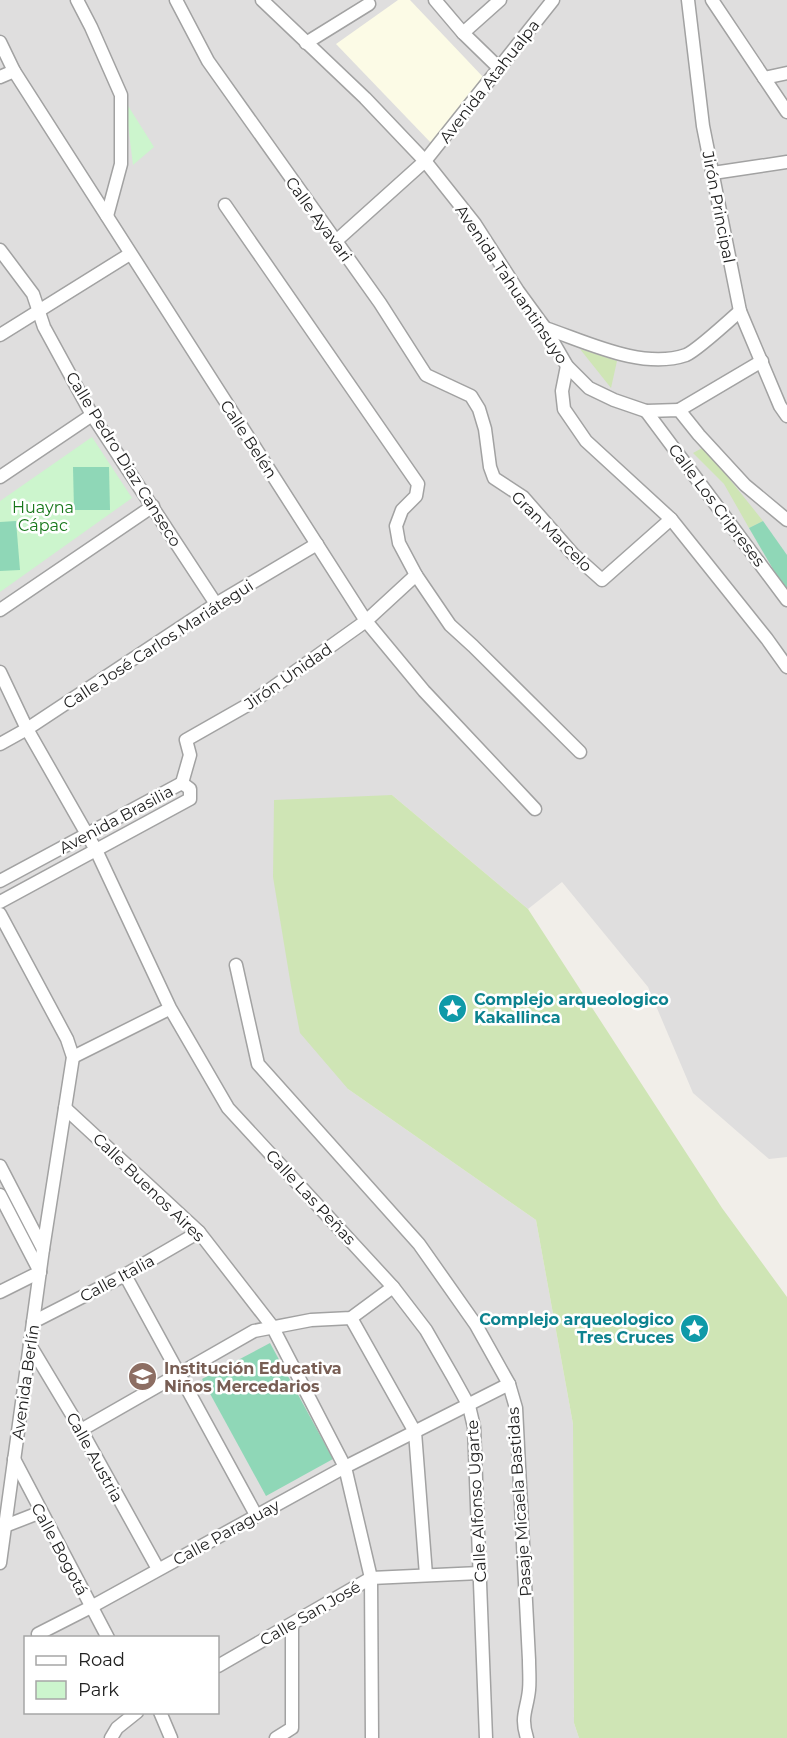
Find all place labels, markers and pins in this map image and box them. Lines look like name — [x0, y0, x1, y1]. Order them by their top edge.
place label: Complejo arqueologico Kakallinca — [474, 990, 669, 1027]
place icon: Complejo arqueologico Kakallinca — [437, 992, 469, 1024]
place label: Complejo arqueologico Tres Cruces — [479, 1310, 674, 1347]
place icon: Complejo arqueologico Tres Cruces — [679, 1312, 711, 1344]
place label: Institución Educativa Niños Mercedarios — [164, 1359, 342, 1396]
school or university icon: Institución Educativa Niños Mercedarios — [127, 1361, 159, 1393]

